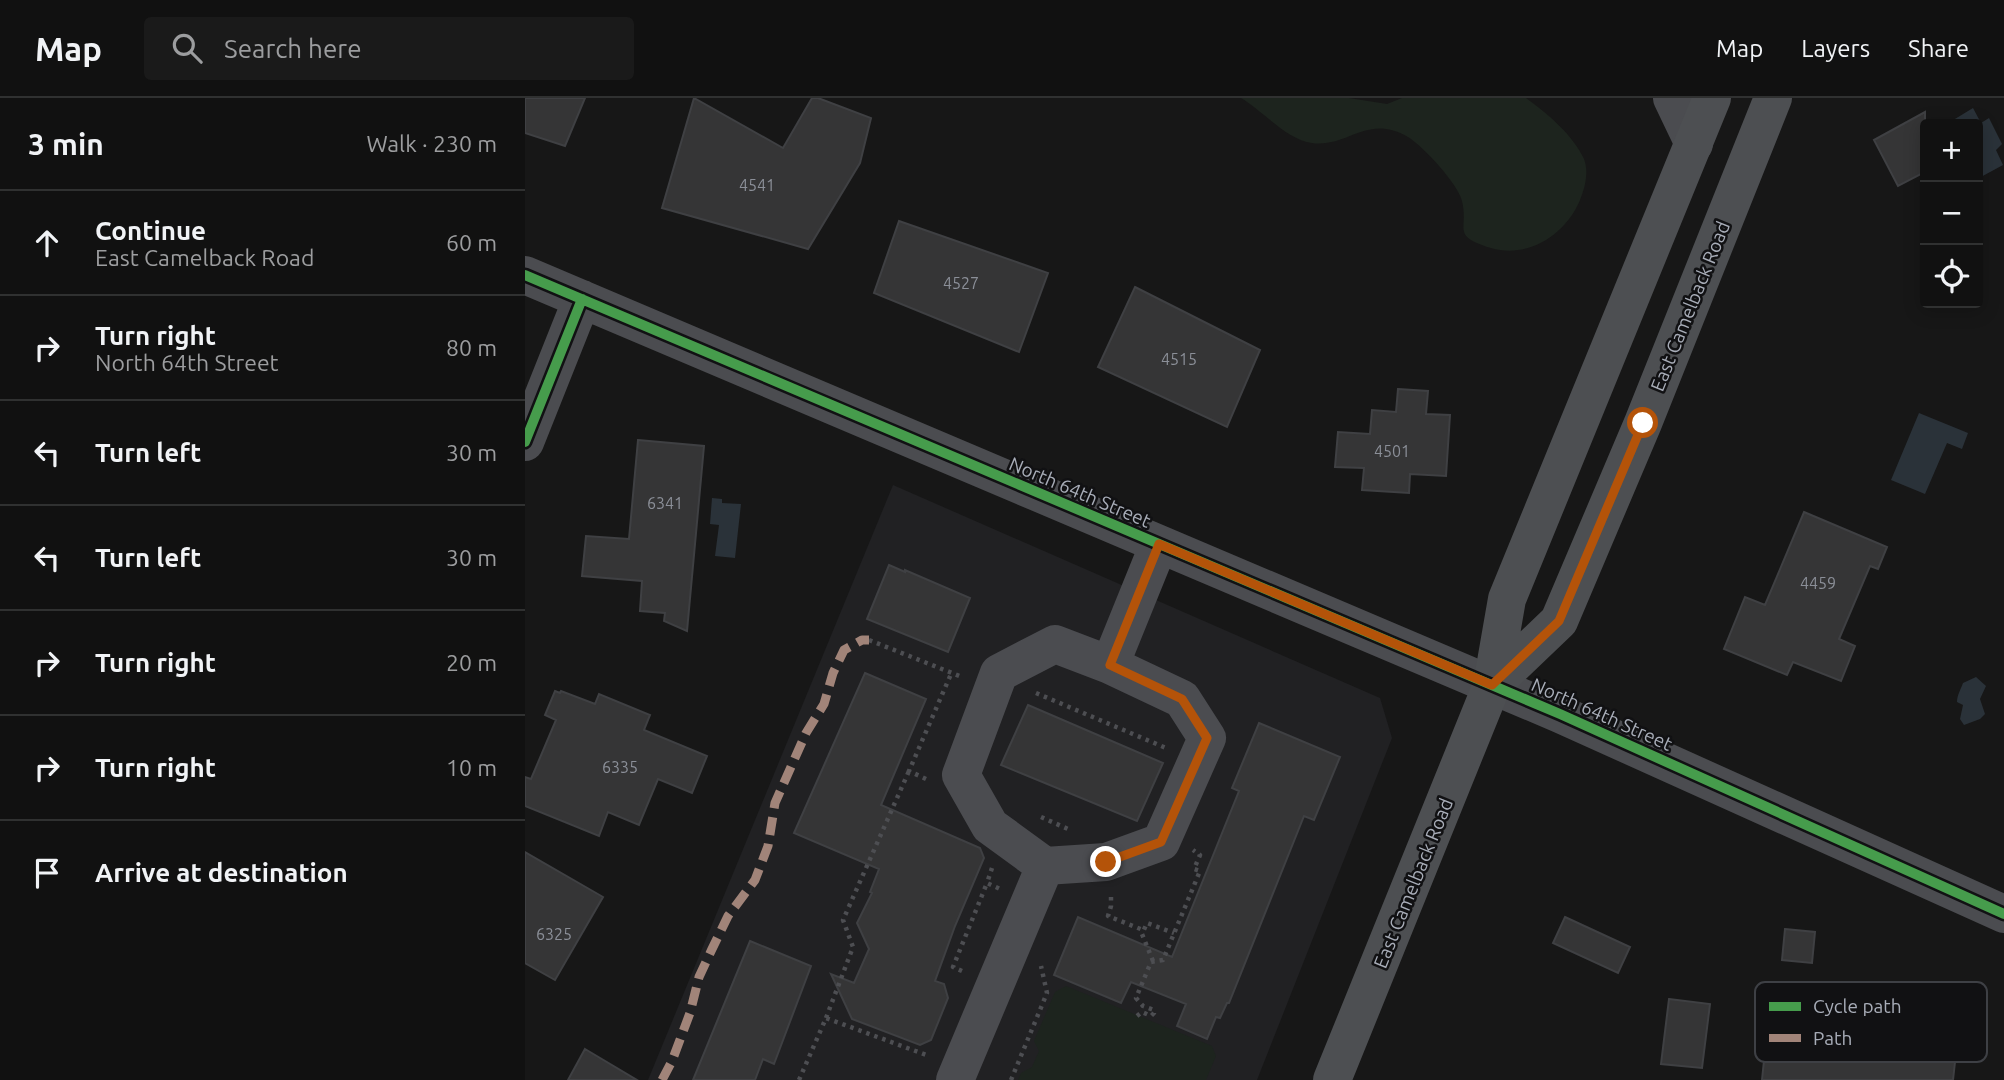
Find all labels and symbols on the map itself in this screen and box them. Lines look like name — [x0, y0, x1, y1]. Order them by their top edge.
house number: 4541 — [739, 176, 775, 194]
street label: East Camelback Road — [1646, 218, 1734, 394]
house number: 4527 — [943, 274, 979, 292]
house number: 4515 — [1161, 350, 1197, 368]
route start — [1627, 407, 1658, 438]
house number: 4501 — [1374, 442, 1410, 460]
street label: North 64th Street — [1006, 452, 1155, 532]
house number: 6341 — [647, 494, 683, 512]
house number: 4459 — [1800, 574, 1836, 592]
street label: North 64th Street — [1528, 673, 1676, 755]
house number: 6335 — [602, 758, 638, 776]
street label: East Camelback Road — [1369, 795, 1457, 971]
route end — [1090, 846, 1121, 877]
house number: 6325 — [536, 925, 572, 943]
legend — [1755, 982, 1987, 1062]
text: Cycle path — [1813, 995, 1902, 1017]
text: Path — [1813, 1027, 1852, 1049]

